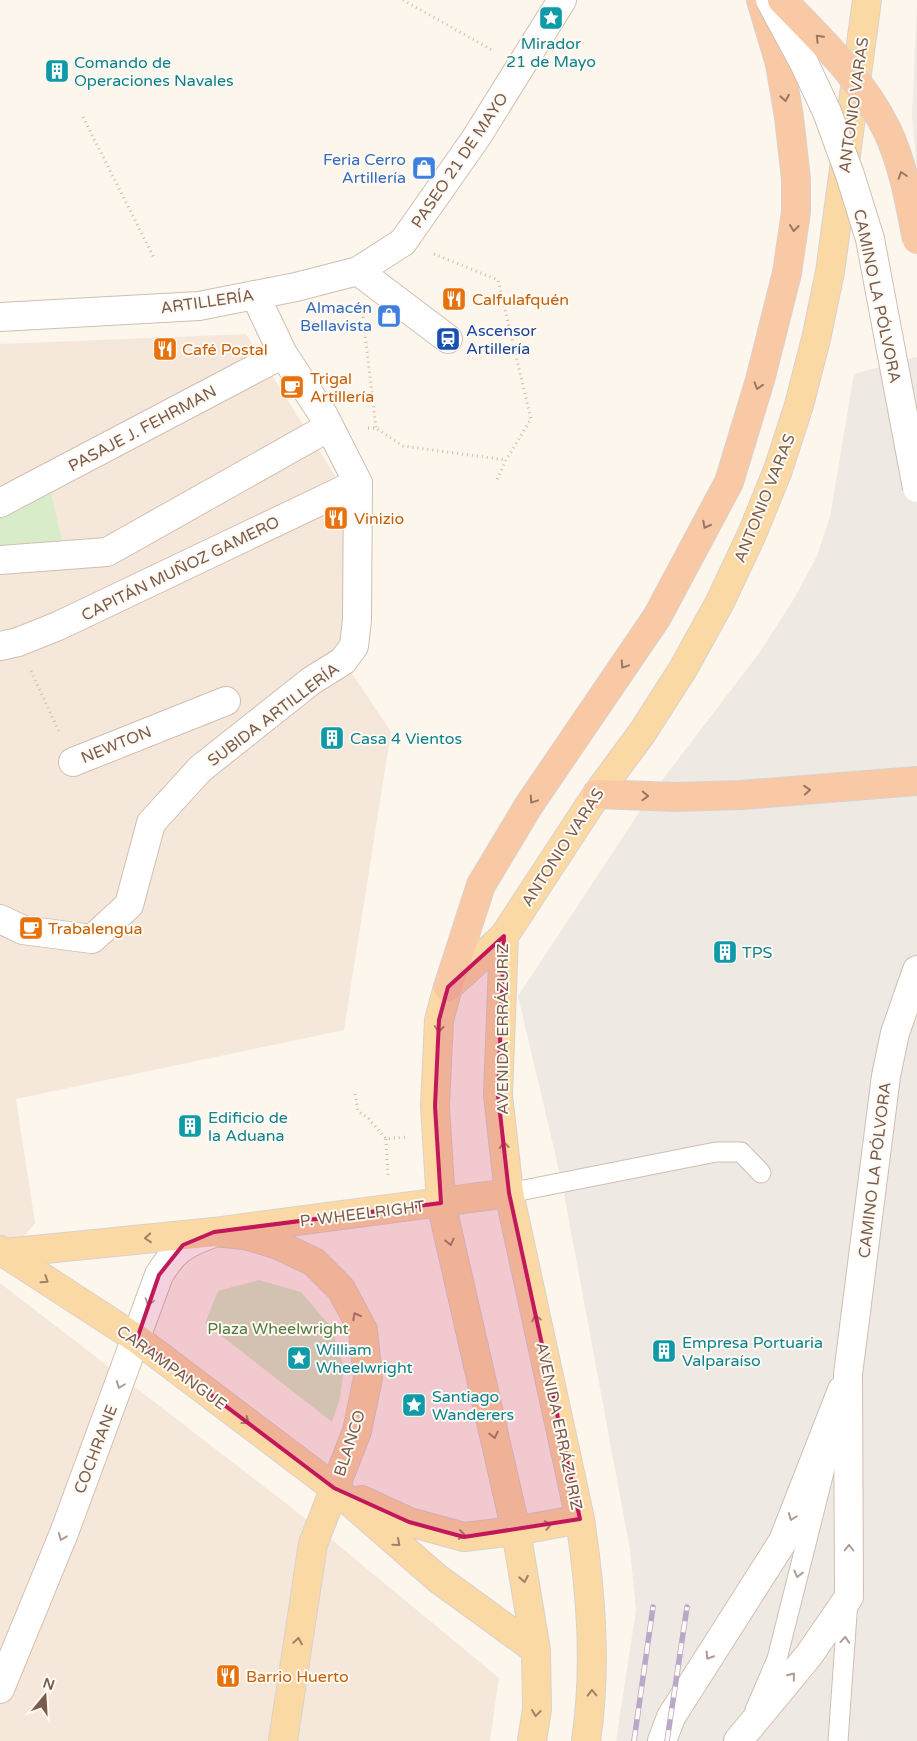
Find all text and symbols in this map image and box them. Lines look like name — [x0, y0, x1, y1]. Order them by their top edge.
place icon: Mirador 21 de Mayo — [538, 5, 564, 31]
place label: Mirador 21 de Mayo — [506, 34, 596, 72]
one-way arrow — [816, 35, 825, 44]
street label: ANTONIO VARAS — [835, 36, 873, 174]
place label: Comando de Operaciones Navales — [74, 53, 234, 91]
building icon: Comando de Operaciones Navales — [44, 58, 70, 84]
street label: PASEO 21 DE MAYO — [407, 89, 513, 232]
one-way arrow — [780, 94, 790, 102]
place label: Feria Cerro Artillería — [323, 150, 406, 188]
shop icon: Feria Cerro Artillería — [411, 155, 437, 181]
one-way arrow — [898, 172, 908, 180]
street label: CAMINO LA PÓLVORA — [849, 207, 905, 385]
one-way arrow — [789, 224, 800, 232]
street label: ARTILLERÍA — [159, 286, 255, 318]
restaurant icon: Calfulafquén — [441, 286, 467, 312]
place label: Calfulafquén — [472, 290, 569, 310]
place label: Almacén Bellavista — [300, 298, 372, 336]
shop icon: Almacén Bellavista — [376, 303, 402, 329]
place label: Ascensor Artillería — [466, 321, 537, 359]
station icon: Ascensor Artillería — [435, 326, 461, 352]
restaurant icon: Café Postal — [152, 336, 178, 362]
place label: Café Postal — [182, 340, 268, 360]
place label: Trigal Artillería — [310, 369, 374, 407]
cafe icon: Trigal Artillería — [279, 374, 305, 400]
street label: PASAJE J. FEHRMAN — [65, 381, 220, 476]
one-way arrow — [753, 382, 763, 390]
street label: ANTONIO VARAS — [730, 431, 800, 566]
restaurant icon: Vinizio — [323, 505, 349, 531]
place label: Vinizio — [354, 509, 404, 529]
street label: CAPITÁN MUÑOZ GAMERO — [78, 512, 283, 626]
one-way arrow — [702, 520, 712, 529]
street label: SUBIDA ARTILLERÍA — [204, 659, 343, 771]
one-way arrow — [621, 659, 630, 669]
street label: NEWTON — [78, 722, 155, 768]
building icon: Casa 4 Vientos — [319, 725, 345, 751]
place label: Casa 4 Vientos — [350, 729, 462, 749]
street label: ANTONIO VARAS — [517, 784, 609, 911]
one-way arrow — [804, 784, 812, 795]
one-way arrow — [642, 791, 649, 801]
one-way arrow — [529, 794, 539, 803]
cafe icon: Trabalengua — [18, 915, 44, 941]
place label: Trabalengua — [48, 919, 143, 939]
building icon: TPS — [712, 939, 738, 965]
street label: AVENIDA ERRÁZURIZ — [493, 943, 513, 1115]
place label: TPS — [742, 943, 772, 963]
one-way arrow — [433, 1025, 444, 1033]
street label: CAMINO LA PÓLVORA — [854, 1081, 896, 1259]
place label: Edificio de la Aduana — [208, 1108, 288, 1146]
building icon: Edificio de la Aduana — [177, 1113, 203, 1139]
one-way arrow — [499, 1140, 510, 1148]
street label: P. WHEELRIGHT — [299, 1196, 426, 1232]
one-way arrow — [144, 1232, 152, 1243]
one-way arrow — [444, 1238, 455, 1247]
one-way arrow — [40, 1274, 49, 1283]
one-way arrow — [145, 1297, 155, 1305]
one-way arrow — [352, 1312, 362, 1321]
one-way arrow — [531, 1313, 542, 1322]
park label: Plaza Wheelwright — [207, 1319, 349, 1339]
street label: CARAMPANGUE — [112, 1321, 230, 1414]
place label: Empresa Portuaria Valparaíso — [682, 1333, 823, 1371]
building icon: Empresa Portuaria Valparaíso — [651, 1338, 677, 1364]
place label: William Wheelwright — [316, 1340, 413, 1378]
street label: AVENIDA ERRÁZURIZ — [531, 1340, 587, 1512]
place icon: William Wheelwright — [286, 1345, 312, 1371]
one-way arrow — [116, 1380, 126, 1388]
place label: Santiago Wanderers — [432, 1387, 514, 1425]
place icon: Santiago Wanderers — [401, 1392, 427, 1418]
street label: COCHRANE — [70, 1402, 122, 1497]
street label: BLANCO — [330, 1408, 370, 1479]
one-way arrow — [240, 1415, 250, 1424]
one-way arrow — [488, 1430, 499, 1439]
one-way arrow — [788, 1513, 798, 1521]
one-way arrow — [544, 1520, 552, 1531]
one-way arrow — [458, 1529, 466, 1540]
one-way arrow — [58, 1532, 69, 1541]
one-way arrow — [392, 1537, 401, 1546]
one-way arrow — [844, 1544, 854, 1552]
one-way arrow — [793, 1570, 804, 1579]
one-way arrow — [519, 1575, 529, 1584]
one-way arrow — [840, 1636, 851, 1644]
one-way arrow — [292, 1637, 303, 1645]
one-way arrow — [706, 1651, 715, 1660]
restaurant icon: Barrio Huerto — [215, 1663, 241, 1689]
place label: Barrio Huerto — [246, 1667, 349, 1687]
north arrow — [20, 1671, 70, 1721]
one-way arrow — [786, 1673, 795, 1682]
text: N — [41, 1674, 57, 1694]
one-way arrow — [587, 1688, 597, 1696]
one-way arrow — [531, 1709, 542, 1717]

